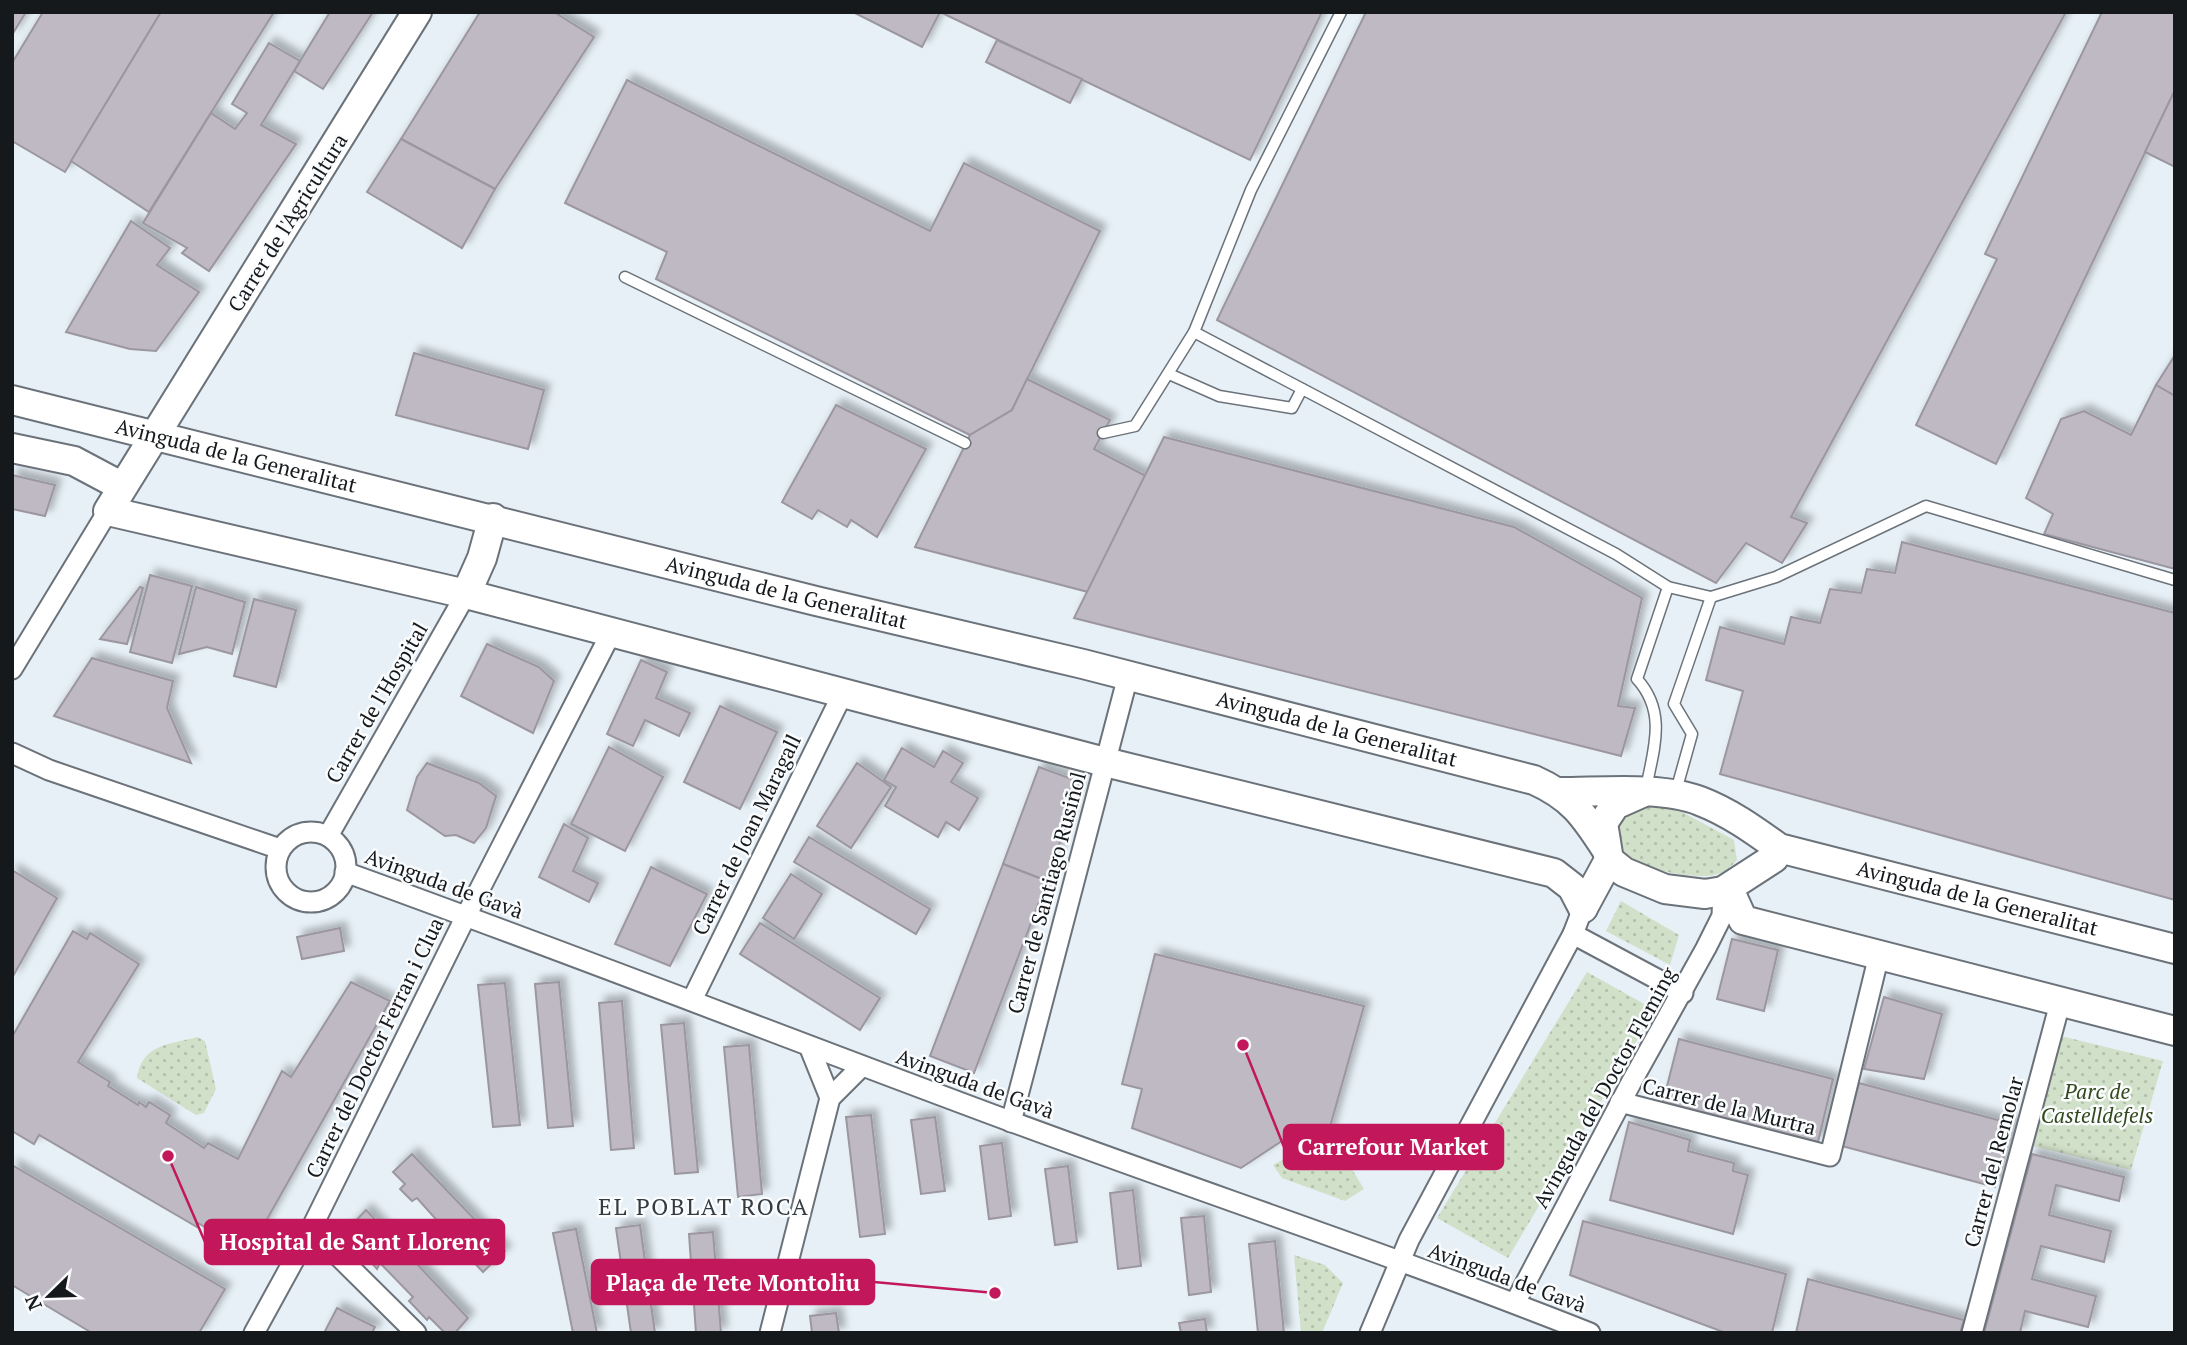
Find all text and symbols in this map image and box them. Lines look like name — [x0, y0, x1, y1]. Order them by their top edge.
street label: Carrer de l'Agricultura — [221, 128, 354, 317]
street label: Avinguda de la Generalitat — [113, 411, 360, 499]
street label: Avinguda de la Generalitat — [663, 549, 910, 635]
street label: Carrer de l'Hospital — [319, 617, 434, 788]
street label: Avinguda de la Generalitat — [1213, 684, 1461, 773]
street label: Carrer de Joan Maragall — [685, 730, 807, 940]
street label: Carrer de Santiago Rusiñol — [1000, 769, 1092, 1017]
street label: Avinguda de Gavà — [361, 841, 528, 925]
street label: Avinguda de la Generalitat — [1854, 853, 2101, 942]
street label: Carrer del Doctor Ferran i Clua — [299, 912, 450, 1183]
street label: Avinguda del Doctor Fleming — [1526, 961, 1683, 1213]
street label: Avinguda de Gavà — [892, 1041, 1059, 1125]
street label: Carrer de la Murtra — [1639, 1071, 1819, 1141]
street label: Carrer del Remolar — [1957, 1073, 2029, 1250]
park label: Parc de Castelldefels — [2041, 1077, 2153, 1129]
callout: Carrefour Market — [1284, 1125, 1503, 1169]
text: Carrefour Market — [1298, 1131, 1489, 1162]
district label: EL POBLAT ROCA — [598, 1191, 810, 1222]
callout: Hospital de Sant Llorenç — [205, 1220, 504, 1264]
text: Hospital de Sant Llorenç — [220, 1226, 490, 1257]
street label: Avinguda de Gavà — [1424, 1235, 1591, 1319]
callout: Plaça de Tete Montoliu — [592, 1260, 874, 1304]
north arrow — [14, 1261, 84, 1331]
text: Plaça de Tete Montoliu — [606, 1267, 860, 1298]
text: N — [18, 1291, 47, 1314]

